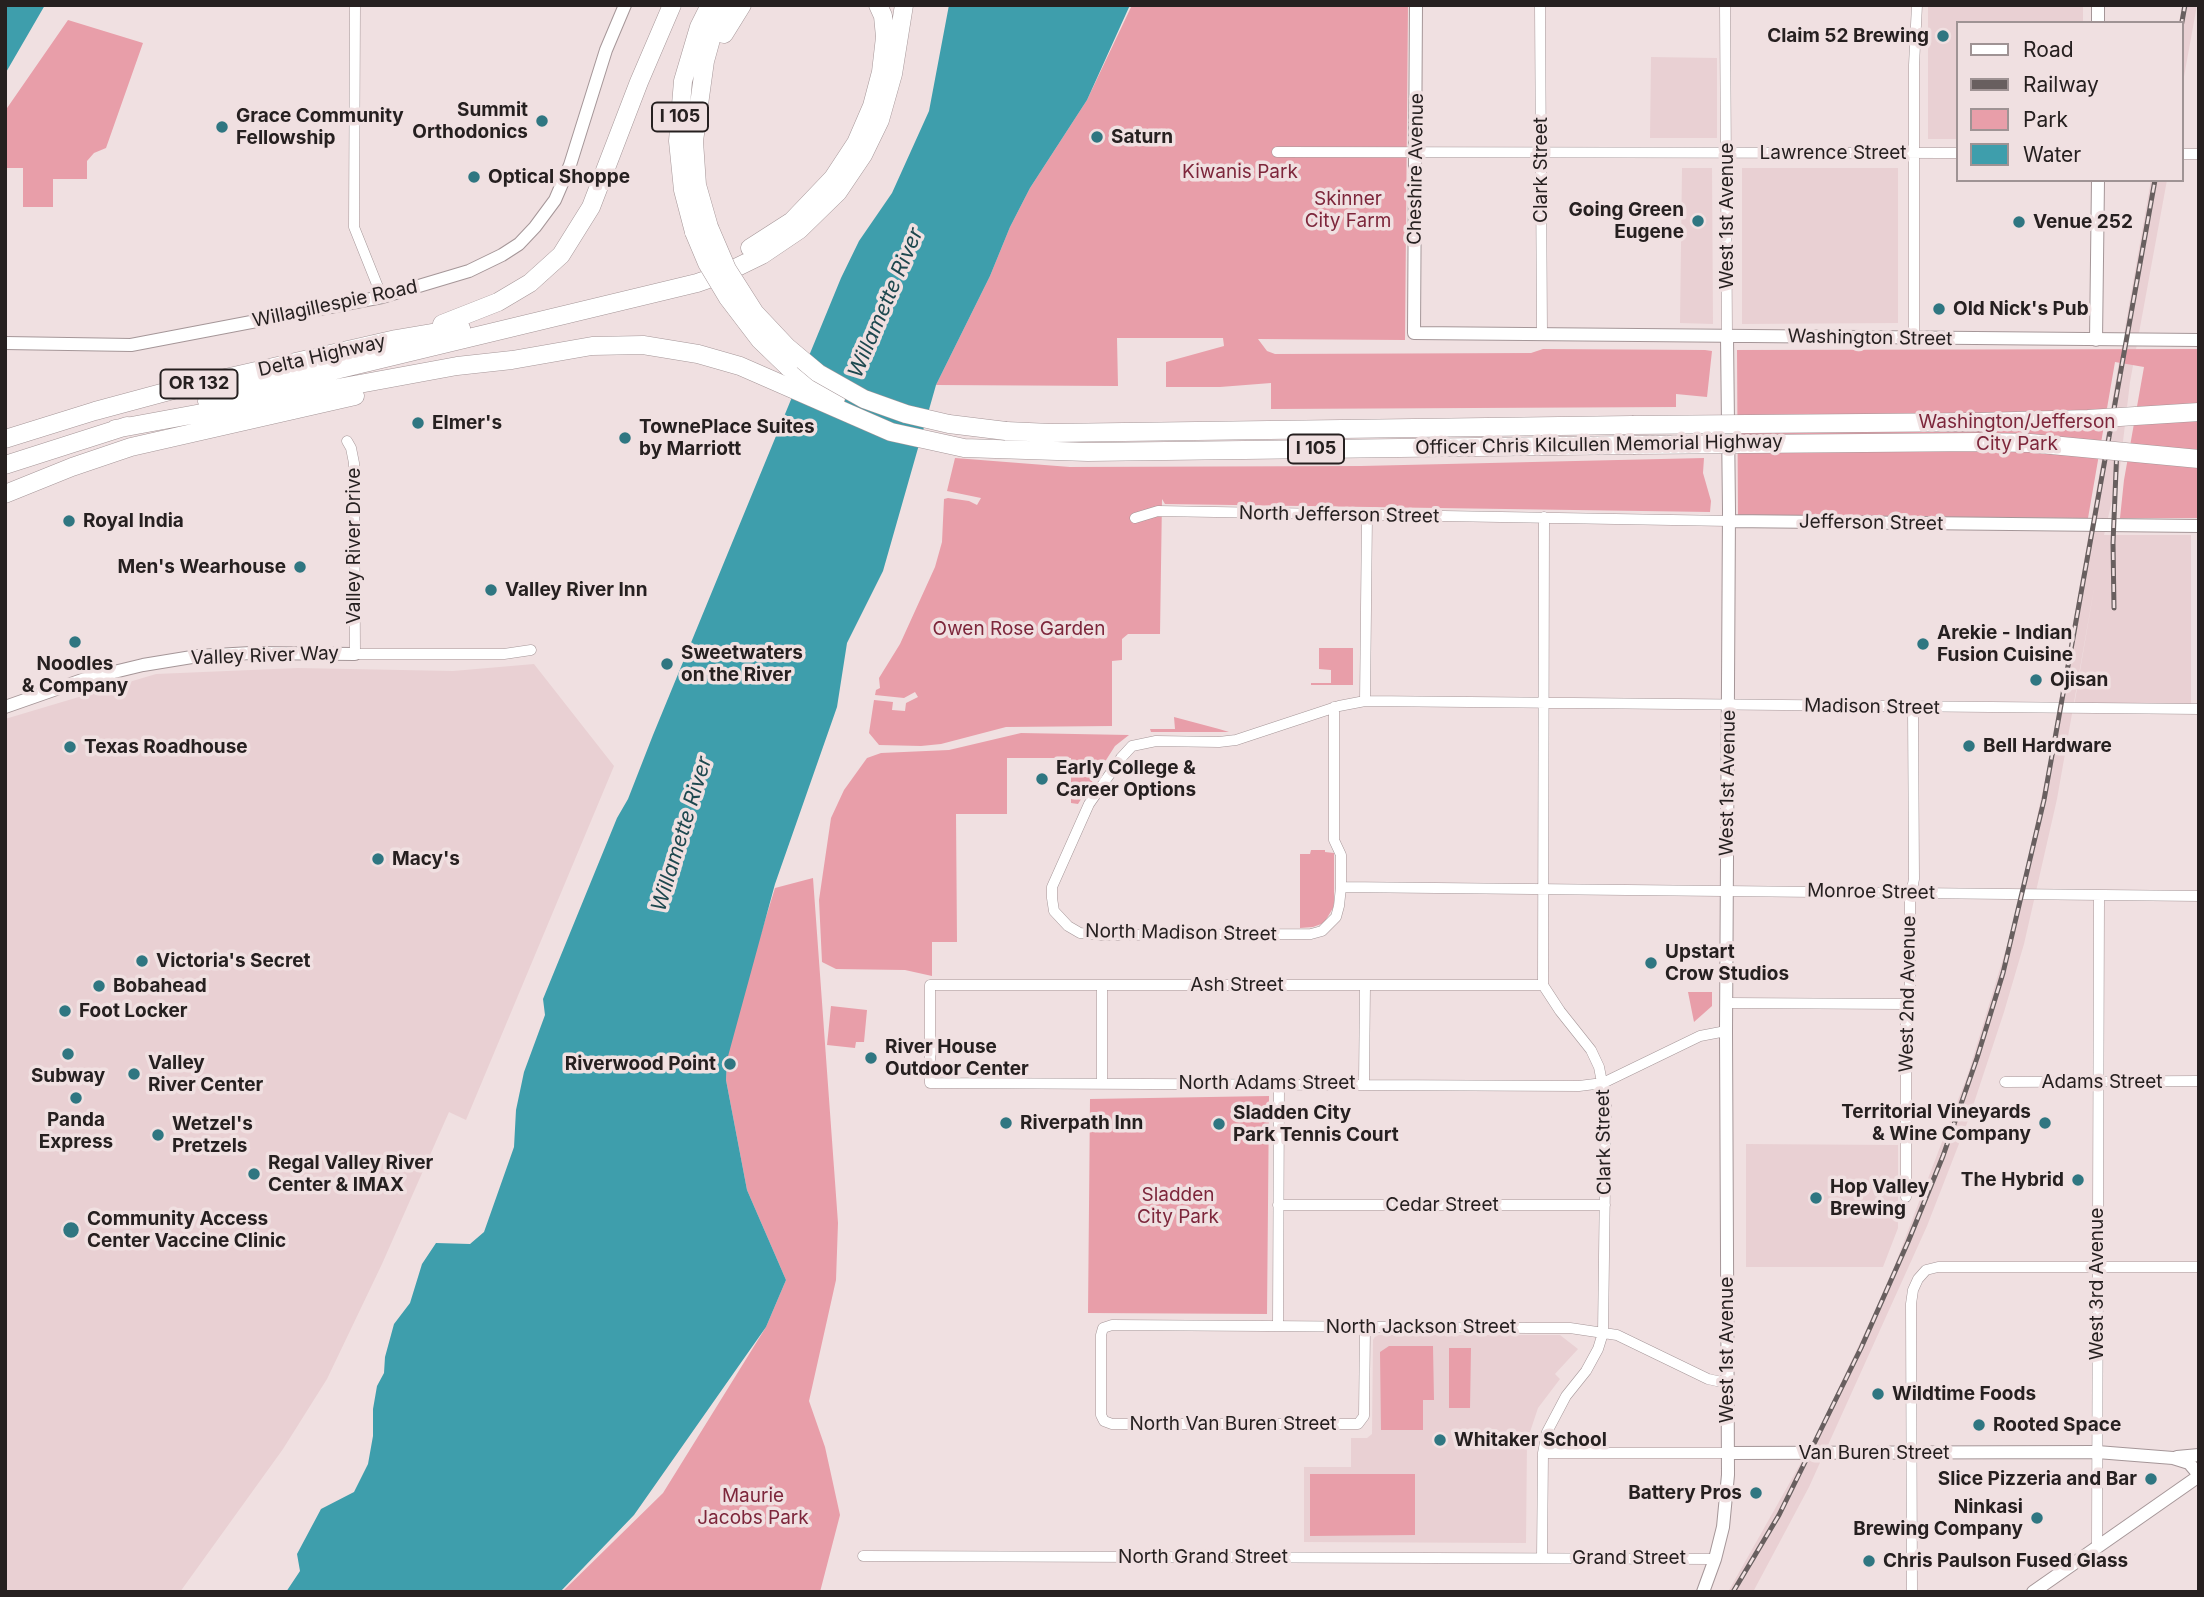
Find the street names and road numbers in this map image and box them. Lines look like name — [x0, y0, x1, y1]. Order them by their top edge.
street label: Cheshire Avenue — [1403, 93, 1429, 245]
road number: I 105 — [652, 103, 708, 132]
street label: Clark Street — [1530, 117, 1552, 223]
street label: Lawrence Street — [1760, 142, 1906, 164]
street label: West 1st Avenue — [1716, 143, 1738, 289]
street label: Willagillespie Road — [250, 275, 420, 333]
street label: Washington Street — [1787, 325, 1953, 351]
street label: Delta Highway — [256, 330, 388, 382]
road number: OR 132 — [160, 370, 238, 398]
street label: Officer Chris Kilcullen Memorial Highway — [1415, 430, 1783, 460]
road number: I 105 — [1288, 434, 1344, 463]
street label: Valley River Drive — [343, 468, 365, 624]
street label: North Jefferson Street — [1239, 502, 1439, 528]
street label: Jefferson Street — [1799, 510, 1943, 536]
street label: Valley River Way — [191, 642, 339, 670]
street label: Madison Street — [1804, 694, 1940, 720]
street label: West 1st Avenue — [1715, 710, 1741, 856]
street label: Monroe Street — [1807, 879, 1935, 905]
street label: West 2nd Avenue — [1895, 915, 1921, 1073]
street label: North Madison Street — [1085, 920, 1277, 946]
street label: Ash Street — [1190, 974, 1284, 996]
street label: Adams Street — [2041, 1071, 2163, 1093]
street label: North Adams Street — [1179, 1072, 1355, 1094]
street label: Clark Street — [1592, 1089, 1616, 1195]
street label: Cedar Street — [1385, 1194, 1499, 1216]
street label: West 3rd Avenue — [2086, 1208, 2108, 1360]
street label: West 1st Avenue — [1716, 1277, 1738, 1423]
street label: North Jackson Street — [1326, 1316, 1516, 1338]
street label: North Van Buren Street — [1129, 1413, 1337, 1435]
street label: Van Buren Street — [1798, 1442, 1950, 1464]
street label: North Grand Street — [1118, 1546, 1288, 1568]
street label: Grand Street — [1572, 1547, 1686, 1569]

